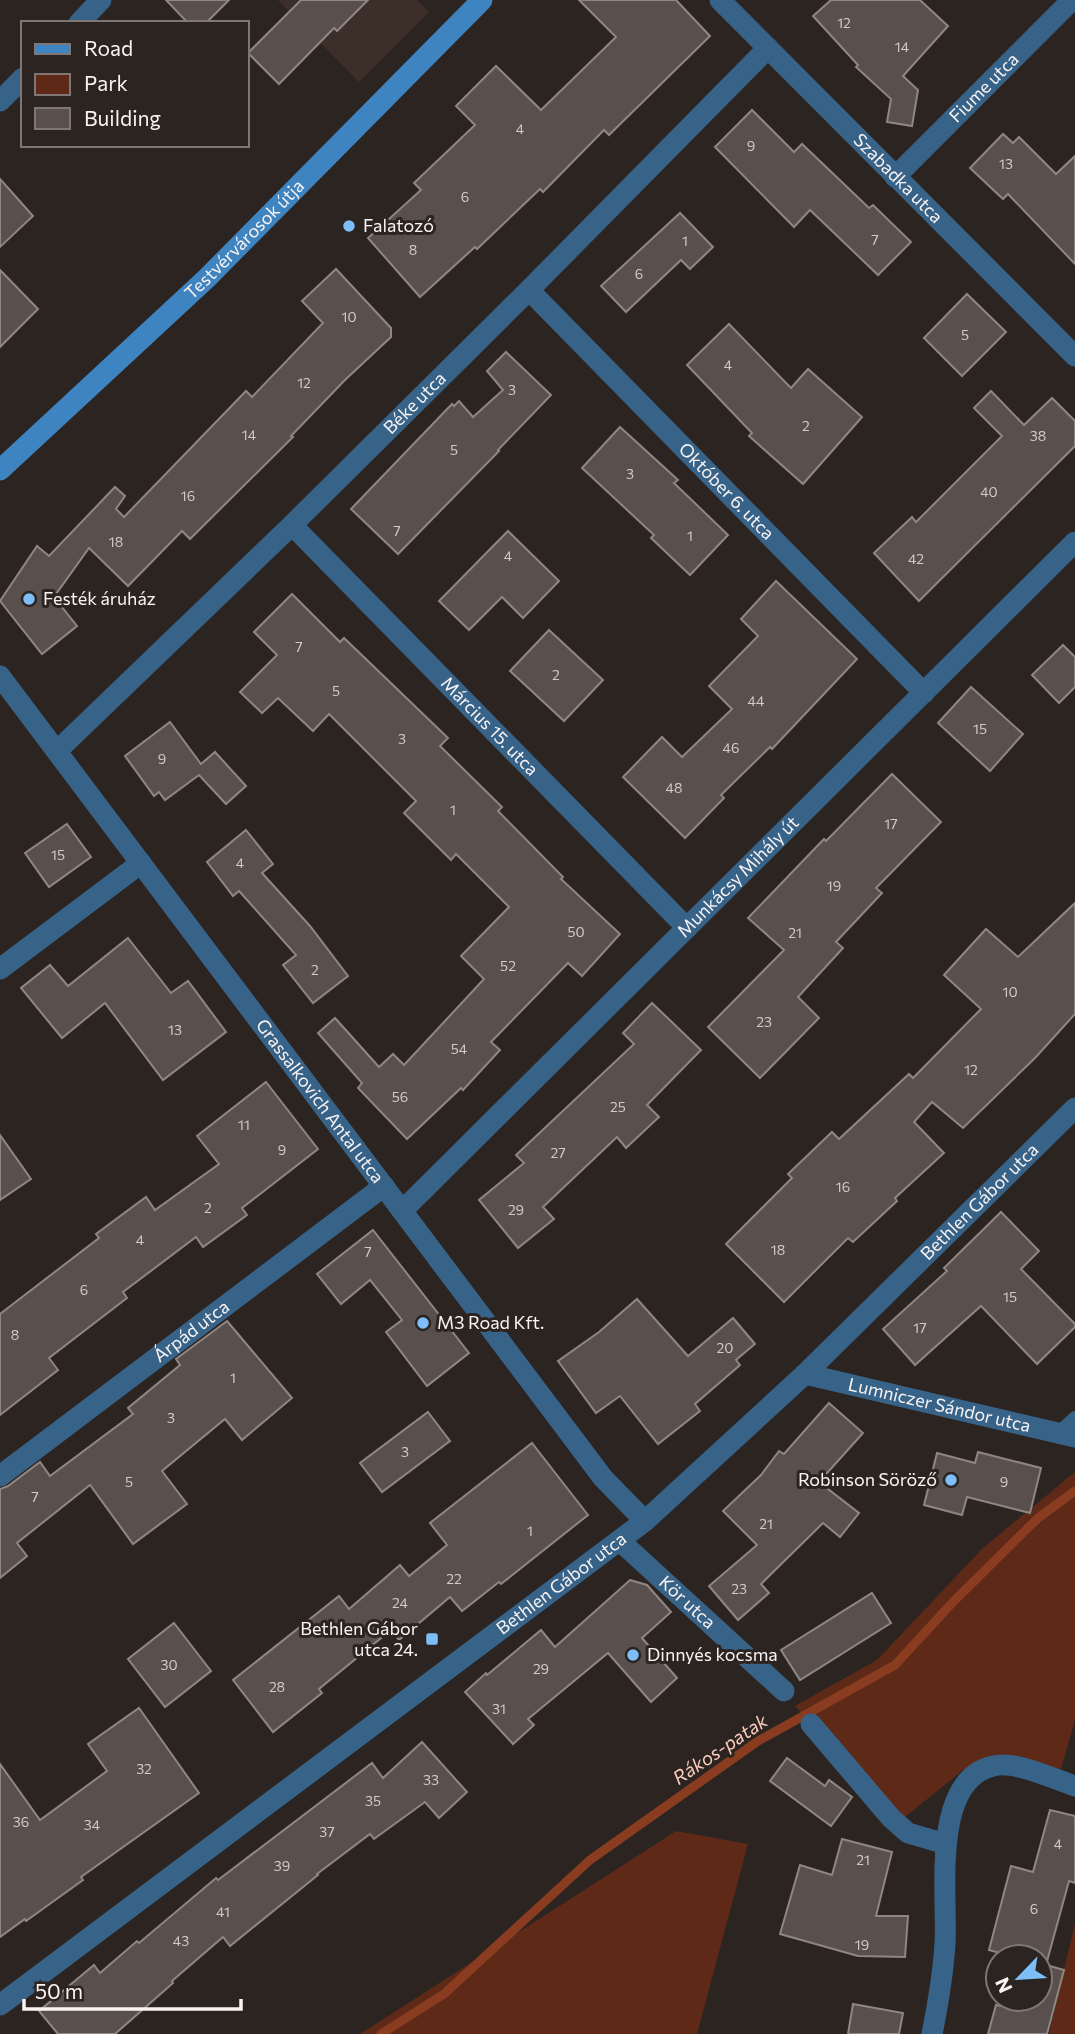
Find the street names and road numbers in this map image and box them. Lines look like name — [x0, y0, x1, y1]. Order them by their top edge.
street label: Fiume utca — [944, 48, 1023, 127]
street label: Szabadka utca — [849, 128, 948, 227]
street label: Testvérvárosok útja — [179, 174, 308, 303]
street label: Béke utca — [378, 367, 450, 438]
street label: Október 6. utca — [675, 438, 780, 544]
street label: Március 15. utca — [437, 672, 543, 780]
street label: Munkácsy Mihály út — [672, 811, 803, 941]
street label: Grassalkovich Antal utca — [252, 1014, 389, 1187]
street label: Bethlen Gábor utca — [915, 1138, 1043, 1264]
street label: Árpád utca — [149, 1295, 233, 1366]
street label: Lumniczer Sándor utca — [846, 1372, 1033, 1436]
street label: Bethlen Gábor utca — [492, 1527, 630, 1639]
street label: Kör utca — [655, 1570, 721, 1633]

